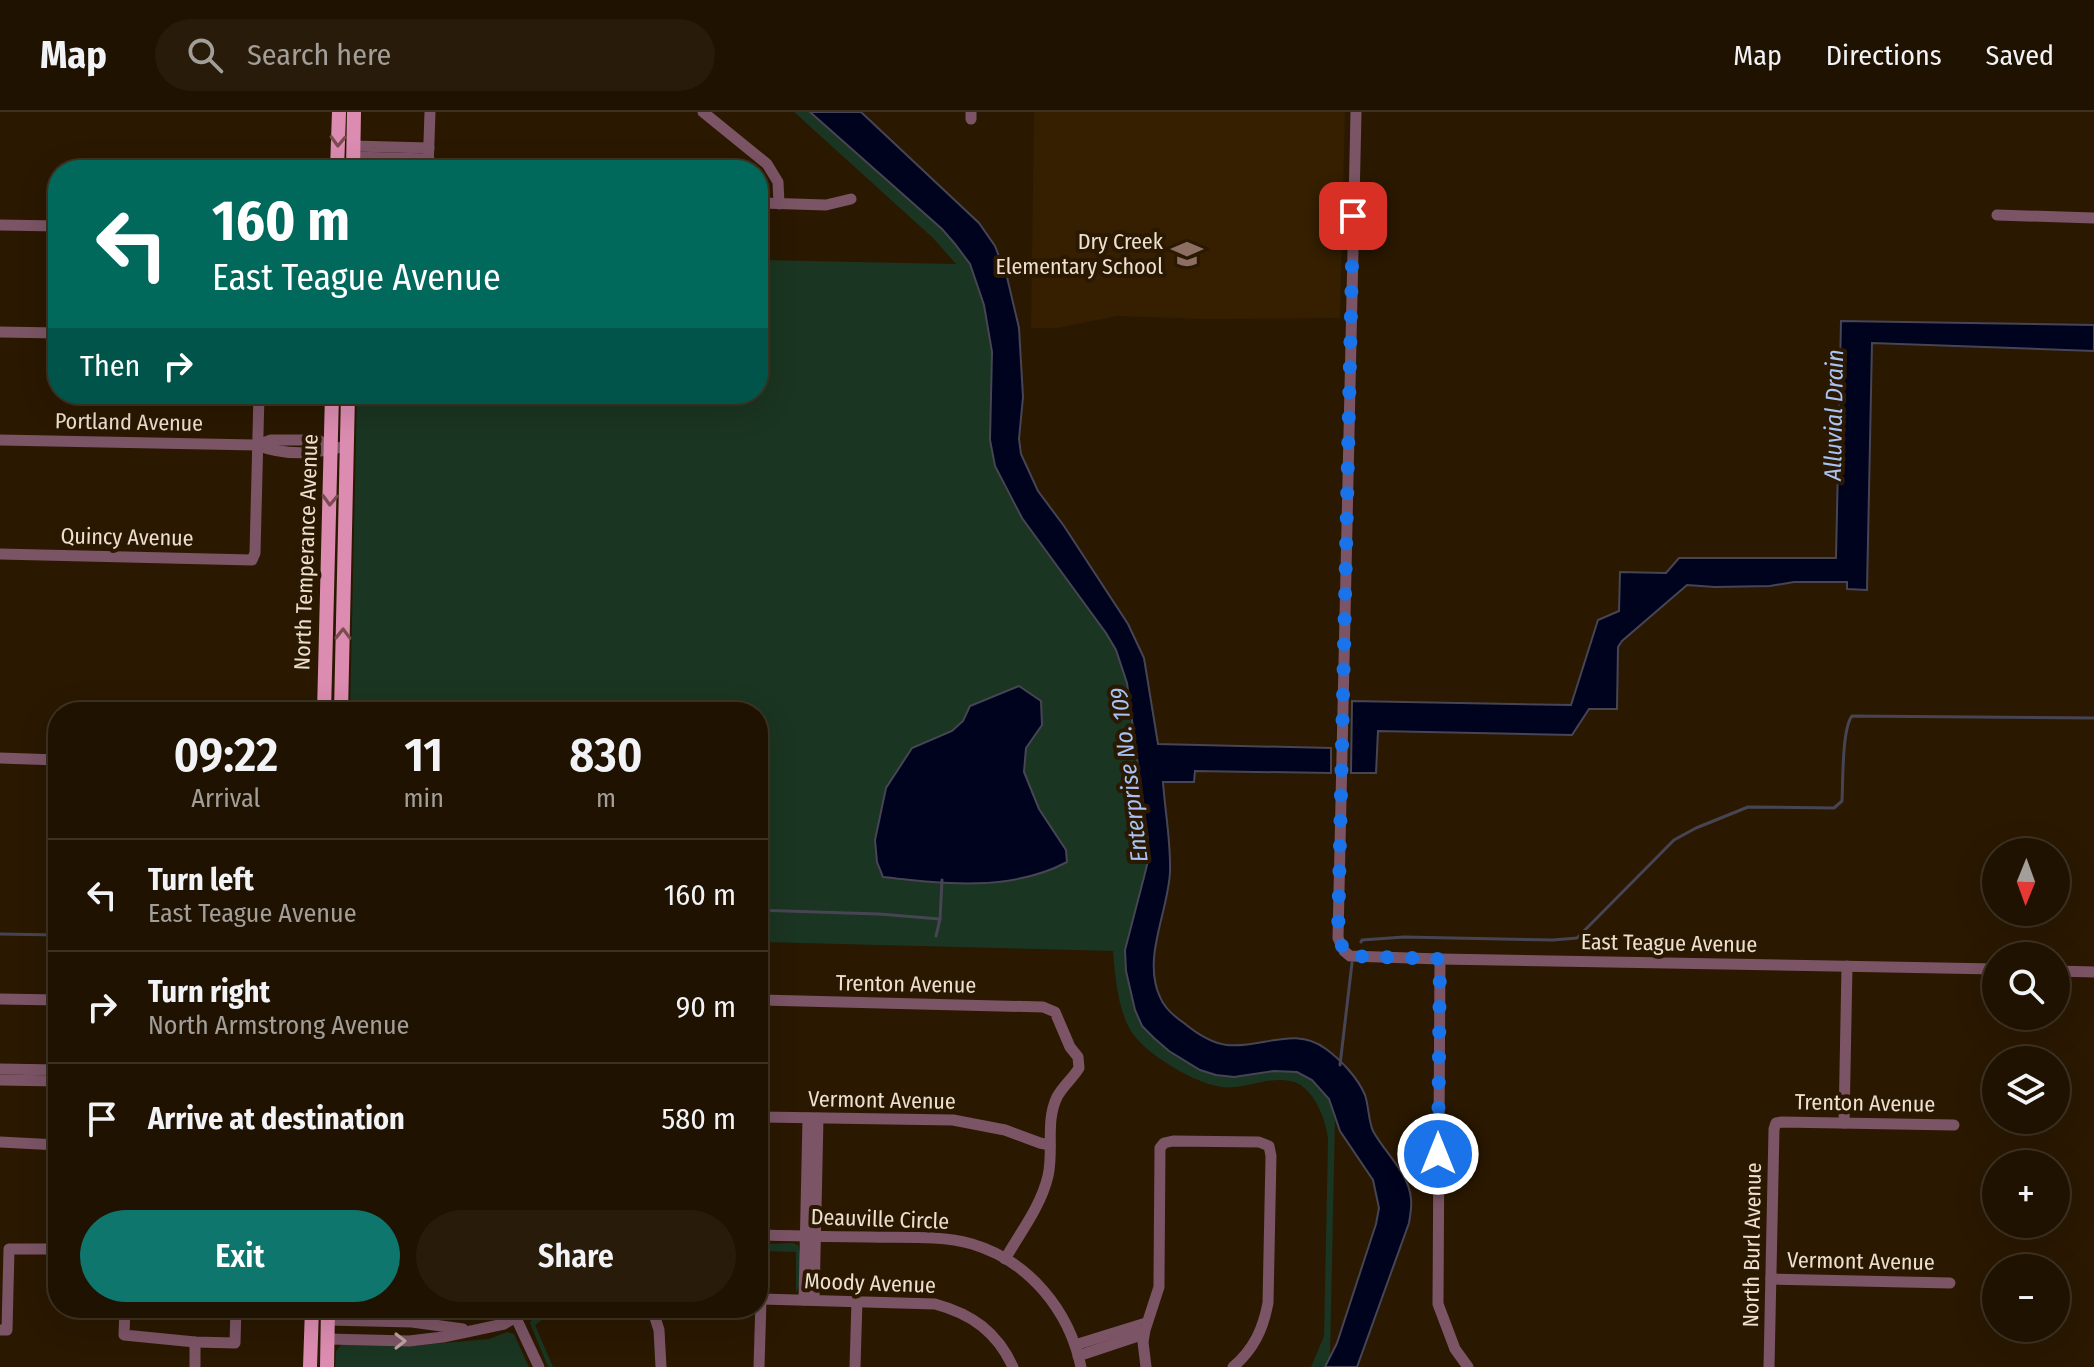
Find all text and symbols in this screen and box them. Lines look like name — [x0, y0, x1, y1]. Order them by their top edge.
search box — [155, 19, 715, 91]
text: Map — [40, 32, 107, 78]
icon: search — [183, 33, 227, 77]
text: Search here — [247, 37, 391, 73]
text: Map — [1733, 39, 1782, 72]
text: Directions — [1826, 39, 1942, 72]
text: Saved — [1986, 39, 2054, 72]
one-way arrow — [330, 135, 347, 148]
pin — [1319, 182, 1387, 250]
text: 160 m — [212, 188, 350, 255]
icon: left — [80, 192, 184, 296]
icon: arrive — [1331, 194, 1375, 238]
place label: Dry Creek Elementary School — [996, 228, 1164, 280]
school or university icon: Dry Creek Elementary School — [1170, 237, 1204, 271]
text: East Teague Avenue — [212, 256, 501, 300]
icon: right — [156, 344, 200, 388]
text: Then — [80, 348, 140, 384]
water label: Alluvial Drain — [1819, 349, 1849, 482]
street label: Portland Avenue — [55, 407, 203, 437]
street label: North Temperance Avenue — [288, 433, 324, 671]
one-way arrow — [321, 494, 339, 507]
street label: Quincy Avenue — [60, 522, 194, 552]
one-way arrow — [334, 627, 351, 640]
water label: Enterprise No. 109 — [1104, 686, 1154, 864]
text: 09:22 — [173, 726, 278, 784]
text: 11 — [404, 726, 443, 784]
text: 830 — [569, 726, 643, 784]
text: Arrival — [191, 783, 260, 814]
text: min — [404, 783, 444, 814]
text: m — [596, 783, 616, 814]
north arrow — [1982, 838, 2070, 926]
map controls — [1982, 838, 2070, 1342]
text: Turn left — [148, 862, 254, 898]
icon: left — [80, 873, 124, 917]
text: 160 m — [664, 877, 736, 913]
text: East Teague Avenue — [148, 898, 357, 929]
street label: East Teague Avenue — [1581, 928, 1757, 958]
button: search — [1982, 942, 2070, 1030]
street label: Trenton Avenue — [836, 969, 976, 999]
text: Turn right — [148, 974, 270, 1010]
icon: right — [80, 985, 124, 1029]
text: 90 m — [676, 989, 736, 1025]
text: North Armstrong Avenue — [148, 1010, 409, 1041]
button: layers — [1982, 1046, 2070, 1134]
street label: Vermont Avenue — [808, 1085, 956, 1115]
street label: Trenton Avenue — [1795, 1088, 1935, 1118]
icon: arrive — [80, 1097, 124, 1141]
text: Arrive at destination — [148, 1101, 405, 1137]
text: 580 m — [661, 1101, 736, 1137]
position arrow — [1396, 1112, 1480, 1196]
button: + — [1982, 1150, 2070, 1238]
street label: North Burl Avenue — [1737, 1162, 1767, 1328]
street label: Deauville Circle — [810, 1203, 950, 1235]
button: Exit — [80, 1210, 400, 1302]
button: Share — [416, 1210, 736, 1302]
street label: Vermont Avenue — [1787, 1246, 1935, 1276]
button: − — [1982, 1254, 2070, 1342]
street label: Moody Avenue — [804, 1267, 936, 1299]
one-way arrow — [394, 1332, 407, 1350]

